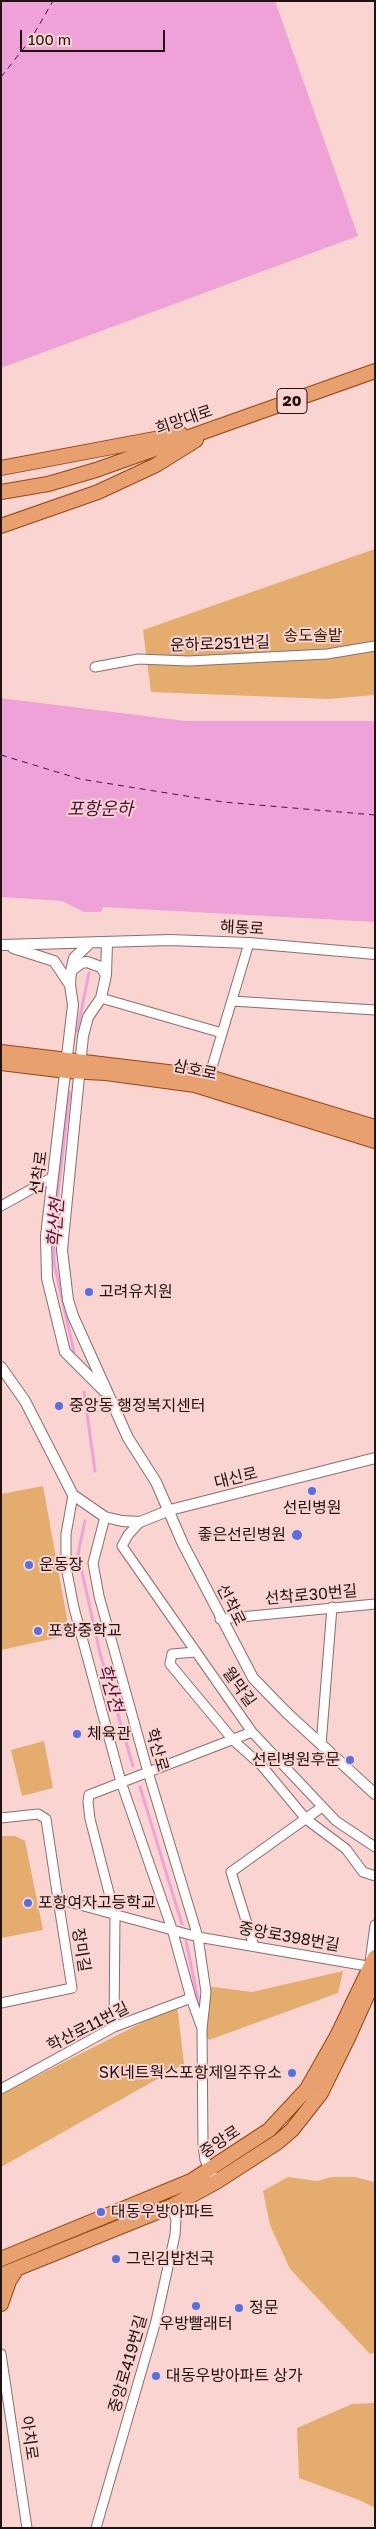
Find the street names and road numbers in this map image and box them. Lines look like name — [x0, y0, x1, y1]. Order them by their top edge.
road number: 20 — [277, 388, 307, 414]
street label: 희망대로 — [153, 401, 215, 439]
street label: 운하로251번길 — [170, 633, 270, 655]
street label: 해동로 — [219, 917, 265, 939]
street label: 삼호로 — [171, 1056, 219, 1084]
street label: 선착로 — [27, 1150, 51, 1196]
street label: 대신로 — [212, 1463, 260, 1493]
street label: 선착로 — [212, 1581, 250, 1629]
street label: 선착로30번길 — [264, 1581, 358, 1609]
street label: 월막길 — [218, 1663, 260, 1711]
street label: 학산로 — [142, 1726, 172, 1774]
street label: 중앙로398번길 — [237, 1919, 341, 1955]
street label: 장미길 — [68, 1927, 94, 1973]
street label: 학산로11번길 — [44, 1998, 132, 2056]
street label: 중앙로 — [196, 2122, 244, 2162]
street label: 중앙로419번길 — [105, 2313, 151, 2415]
street label: 아치로 — [16, 2415, 42, 2461]

